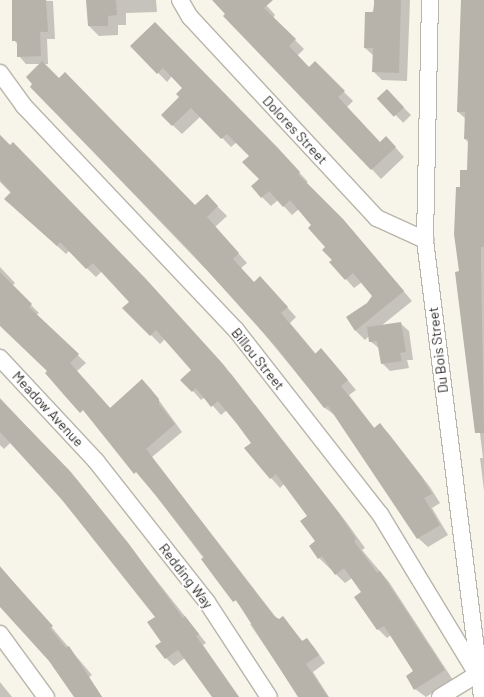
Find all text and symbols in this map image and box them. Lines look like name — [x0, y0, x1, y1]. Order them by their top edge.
street label: Dolores Street — [259, 92, 331, 168]
street label: Du Bois Street — [424, 306, 452, 394]
street label: Billou Street — [228, 325, 288, 393]
street label: Meadow Avenue — [9, 368, 87, 450]
street label: Redding Way — [155, 540, 217, 612]

